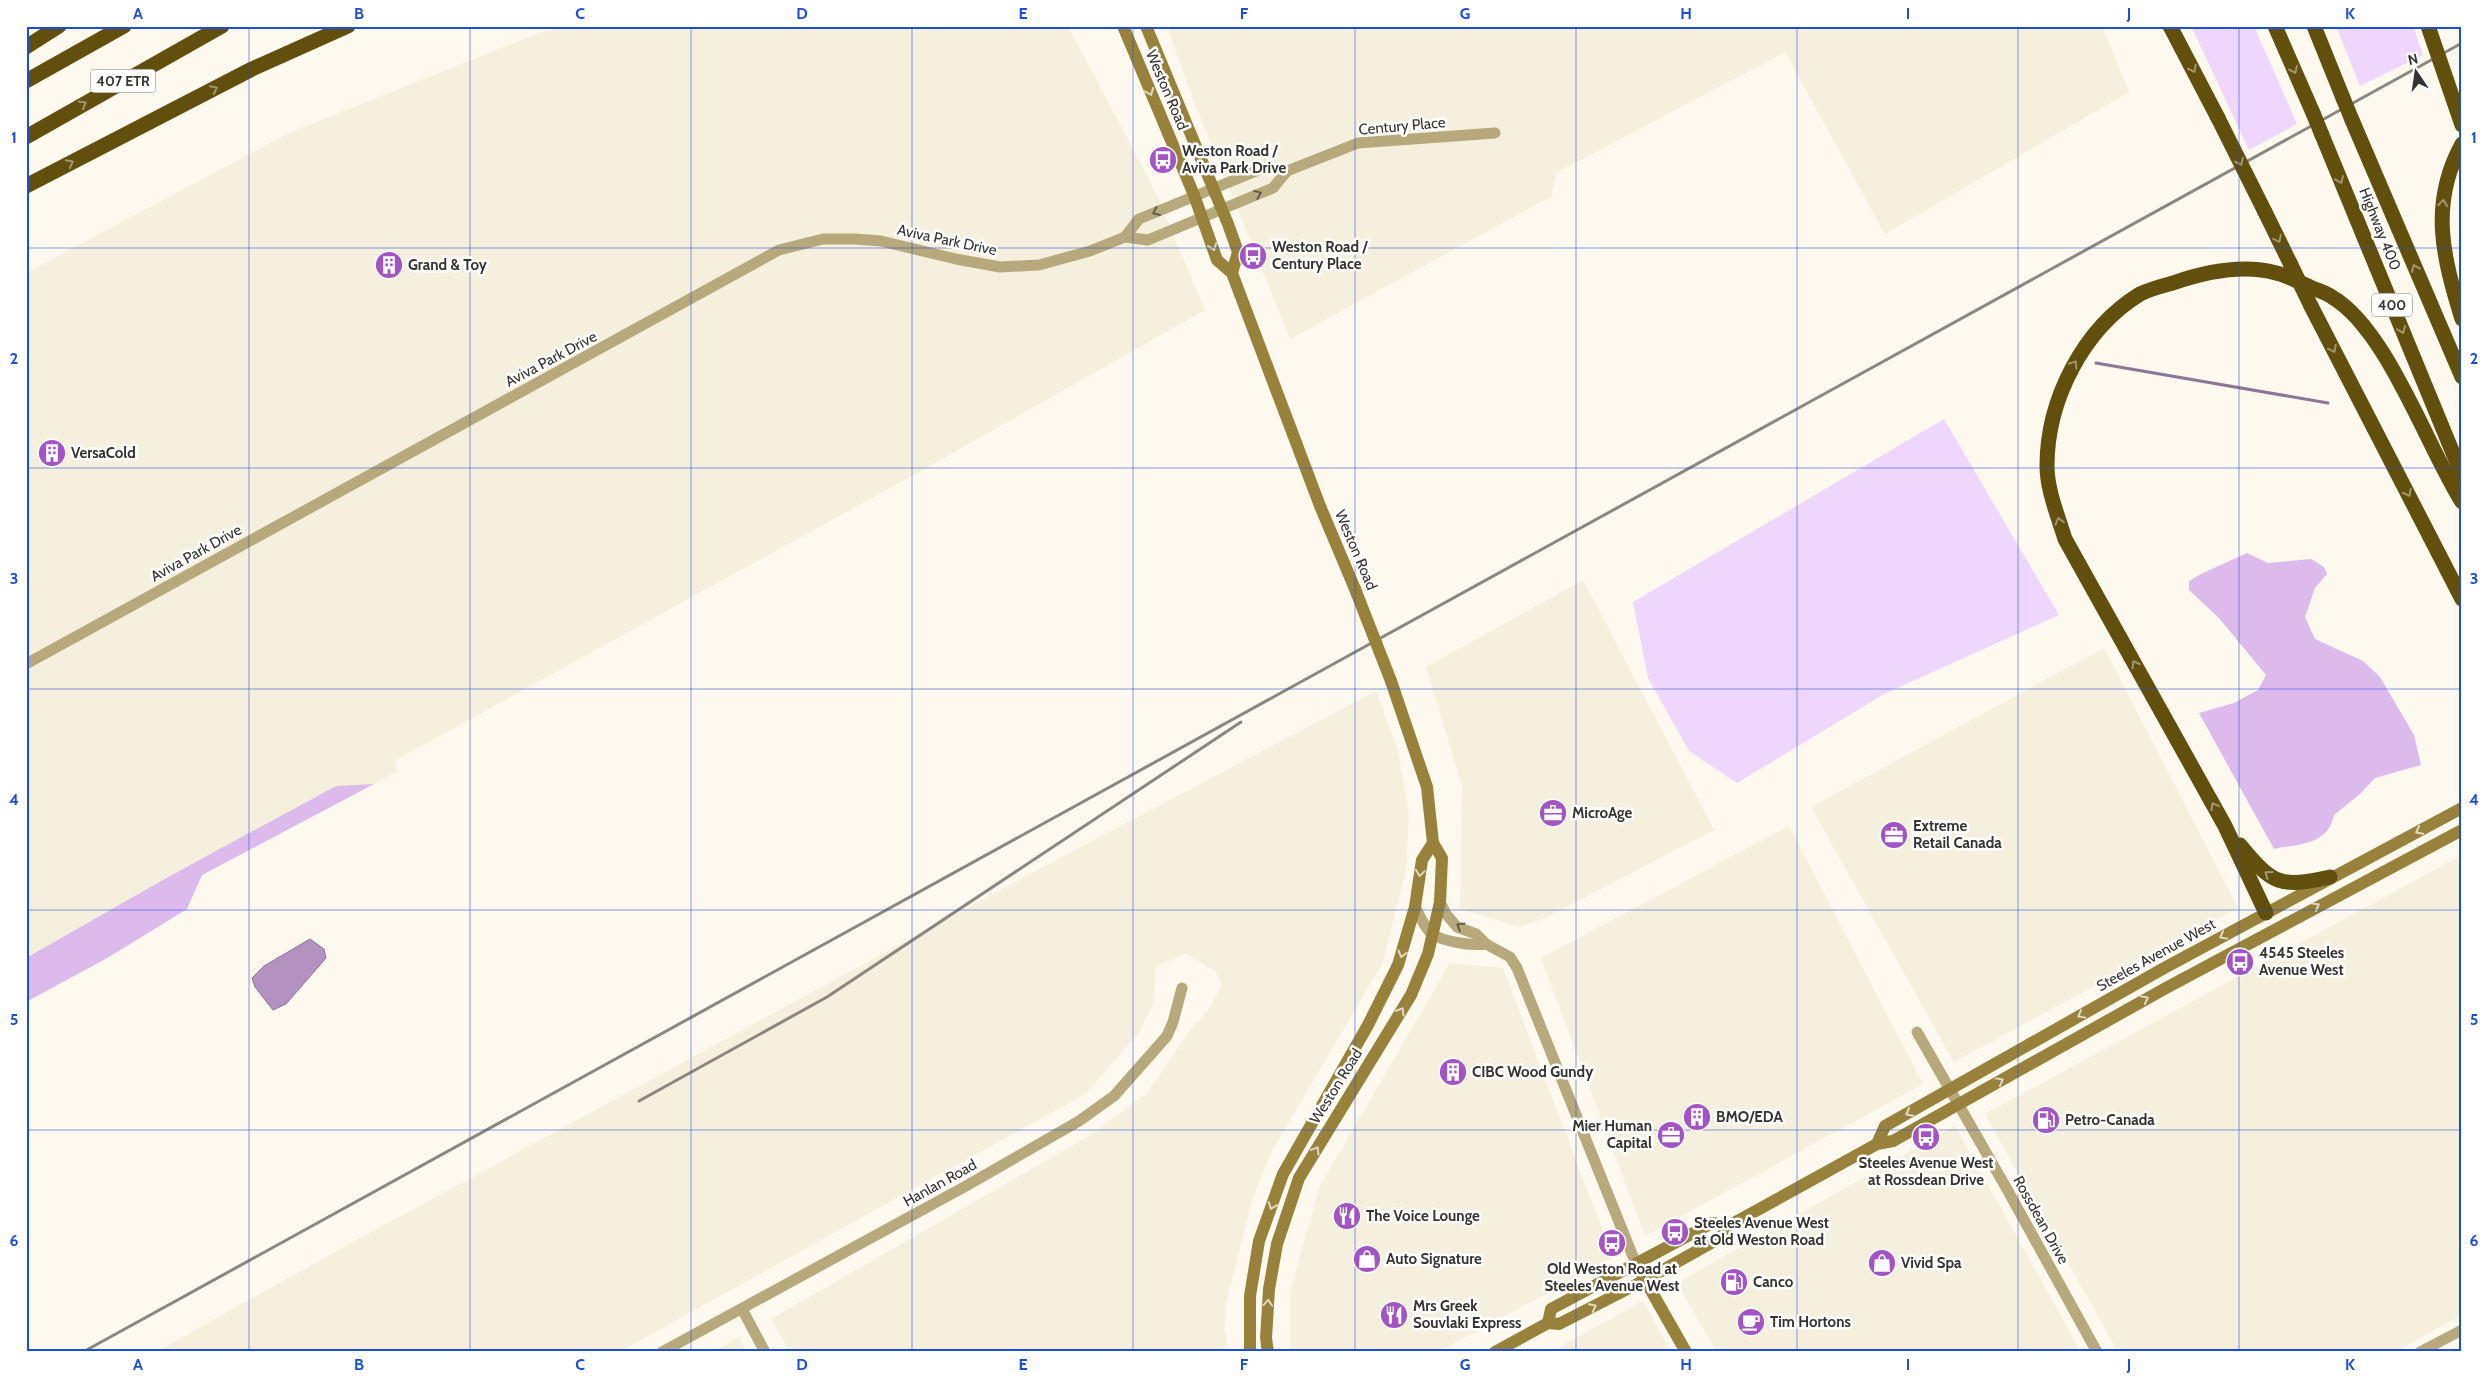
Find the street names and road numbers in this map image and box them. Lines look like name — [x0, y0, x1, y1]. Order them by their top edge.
street label: Weston Road — [1142, 47, 1192, 133]
road number: 407 ETR — [90, 70, 156, 92]
street label: Century Place — [1358, 113, 1447, 139]
street label: Highway 400 — [2355, 185, 2405, 273]
street label: Aviva Park Drive — [896, 221, 999, 259]
road number: 400 — [2372, 294, 2412, 316]
street label: Aviva Park Drive — [502, 327, 600, 391]
street label: Weston Road — [1331, 507, 1381, 593]
street label: Aviva Park Drive — [147, 520, 245, 585]
street label: Steeles Avenue West — [2093, 915, 2219, 995]
street label: Weston Road — [1306, 1045, 1366, 1127]
street label: Hanlan Road — [900, 1155, 980, 1211]
street label: Rossdean Drive — [2009, 1173, 2073, 1268]

